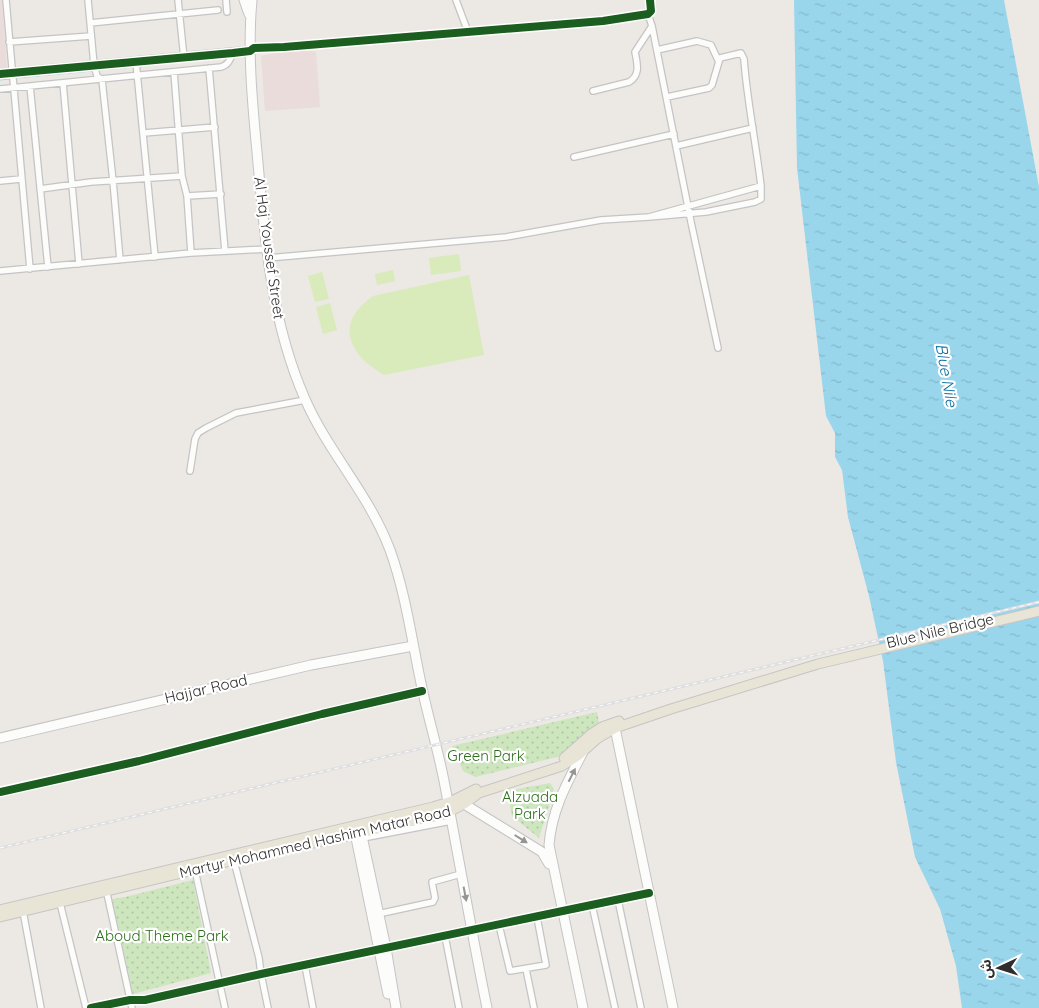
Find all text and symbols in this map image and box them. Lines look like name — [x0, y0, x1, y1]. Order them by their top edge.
street label: Al Haj Youssef Street — [250, 175, 289, 320]
water label: Blue Nile — [932, 342, 963, 409]
street label: Blue Nile Bridge — [884, 609, 995, 652]
street label: Hajjar Road — [163, 670, 249, 707]
park label: Green Park — [447, 746, 525, 765]
one-way arrow — [568, 768, 576, 782]
park label: Alzuada Park — [502, 787, 558, 823]
street label: Martyr Mohammed Hashim Matar Road — [177, 801, 452, 882]
one-way arrow — [514, 835, 527, 844]
one-way arrow — [461, 886, 469, 902]
park label: Aboud Theme Park — [95, 926, 229, 945]
north arrow — [974, 943, 1024, 993]
text: ش — [976, 959, 996, 979]

